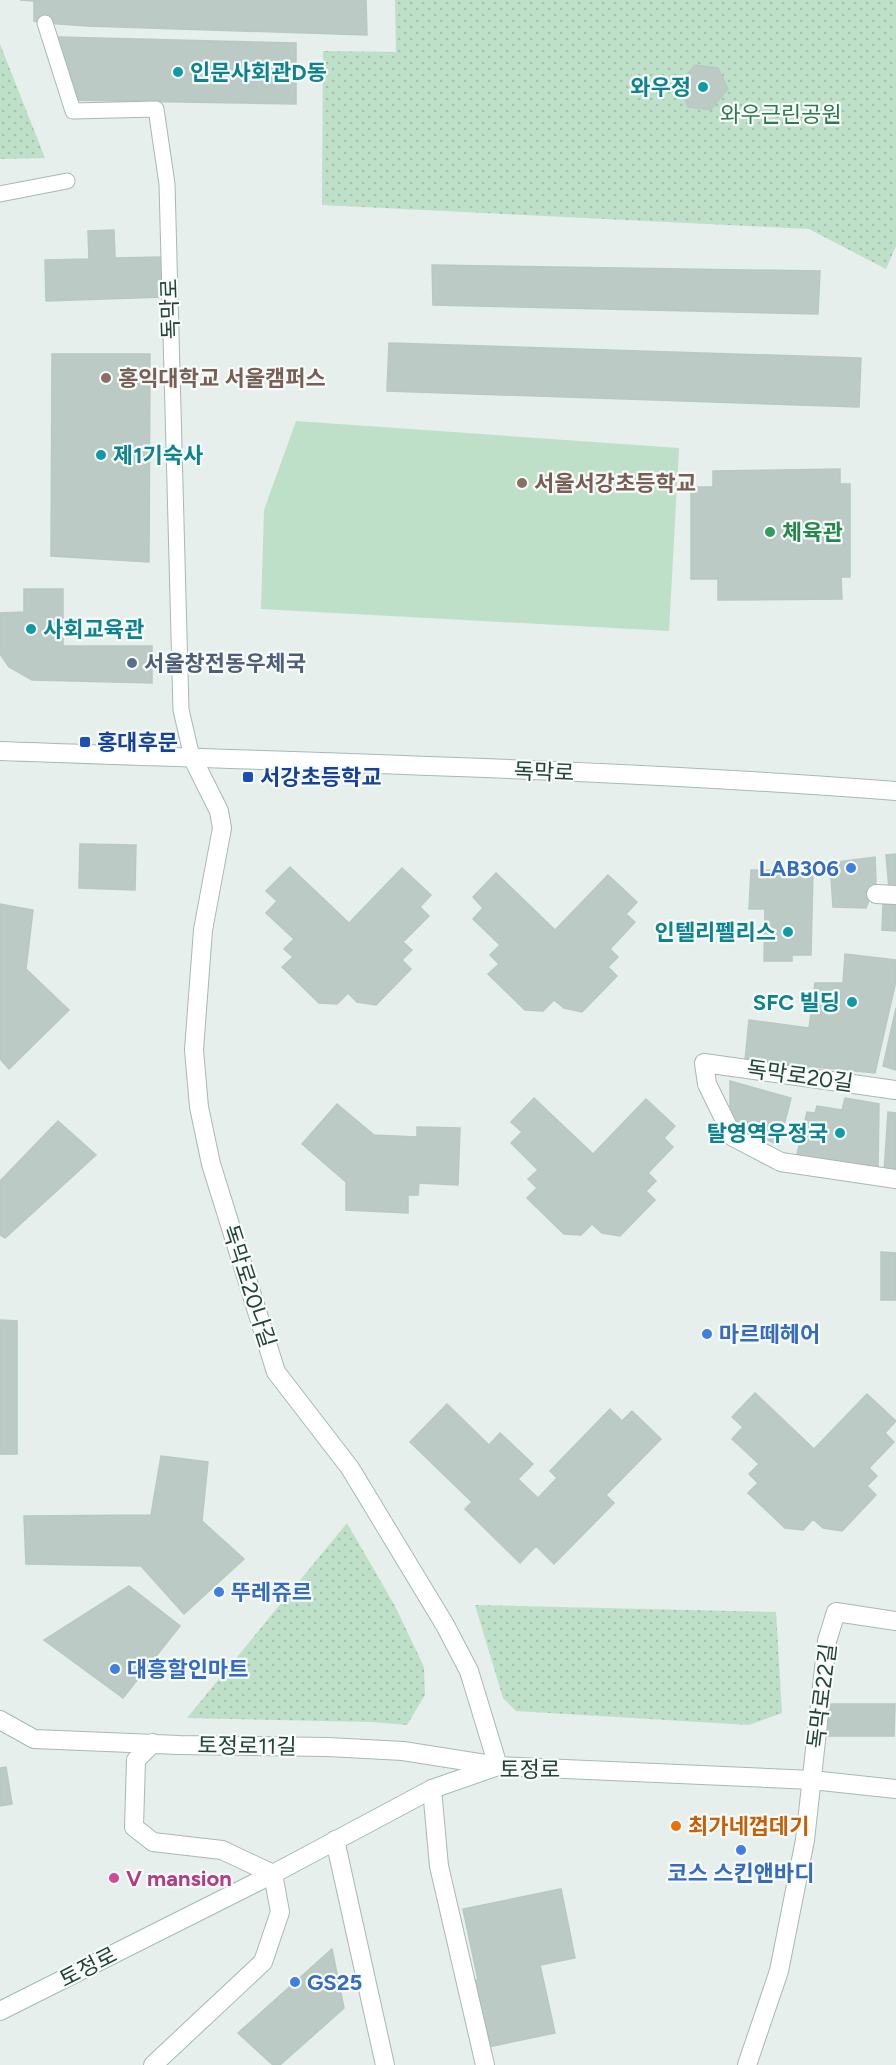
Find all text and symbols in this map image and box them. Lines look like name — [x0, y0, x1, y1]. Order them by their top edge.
place label: 인문사회관D동 — [190, 59, 327, 86]
marker: 인문사회관D동 — [171, 65, 185, 79]
place label: 와우정 — [630, 74, 691, 101]
marker: 와우정 — [696, 80, 710, 94]
park label: 와우근린공원 — [720, 101, 842, 128]
street label: 독막로 — [155, 278, 185, 340]
place label: 홍익대학교 서울캠퍼스 — [118, 365, 326, 392]
marker: 홍익대학교 서울캠퍼스 — [99, 371, 113, 385]
place label: 제1기숙사 — [113, 442, 203, 469]
marker: 제1기숙사 — [94, 448, 108, 462]
place label: 서울서강초등학교 — [534, 470, 696, 497]
marker: 서울서강초등학교 — [515, 476, 529, 490]
place label: 체육관 — [782, 519, 843, 546]
marker: 체육관 — [763, 525, 777, 539]
place label: 사회교육관 — [43, 616, 144, 643]
marker: 사회교육관 — [24, 622, 38, 636]
place label: 서울창전동우체국 — [144, 650, 306, 677]
marker: 서울창전동우체국 — [125, 656, 139, 670]
place label: 홍대후문 — [97, 729, 178, 756]
marker: 홍대후문 — [78, 735, 92, 749]
street label: 독막로 — [513, 757, 575, 787]
place label: 서강초등학교 — [260, 764, 381, 791]
marker: 서강초등학교 — [241, 770, 255, 784]
place label: LAB306 — [759, 855, 839, 882]
marker: LAB306 — [844, 861, 858, 875]
place label: 인텔리펠리스 — [655, 919, 776, 946]
marker: 인텔리펠리스 — [781, 925, 795, 939]
place label: SFC 빌딩 — [753, 989, 840, 1016]
marker: SFC 빌딩 — [845, 995, 859, 1009]
street label: 독막로20길 — [745, 1055, 855, 1097]
place label: 탈영역우정국 — [707, 1120, 828, 1147]
marker: 탈영역우정국 — [833, 1126, 847, 1140]
street label: 독막로20나길 — [216, 1221, 282, 1351]
place label: 마르떼헤어 — [719, 1321, 820, 1348]
marker: 마르떼헤어 — [700, 1327, 714, 1341]
place label: 뚜레쥬르 — [231, 1579, 312, 1606]
marker: 뚜레쥬르 — [212, 1585, 226, 1599]
street label: 독막로22길 — [802, 1642, 842, 1750]
place label: 대흥할인마트 — [127, 1656, 248, 1683]
marker: 대흥할인마트 — [108, 1662, 122, 1676]
street label: 토정로11길 — [197, 1732, 297, 1760]
street label: 토정로 — [500, 1756, 560, 1783]
place label: 최가네껍데기 — [688, 1813, 809, 1840]
marker: 최가네껍데기 — [669, 1819, 683, 1833]
marker: 코스 스킨앤바디 — [734, 1843, 748, 1857]
place label: 코스 스킨앤바디 — [668, 1860, 814, 1887]
place label: V mansion — [126, 1865, 232, 1892]
marker: V mansion — [107, 1871, 121, 1885]
street label: 토정로 — [55, 1941, 121, 1993]
place label: GS25 — [307, 1969, 362, 1996]
marker: GS25 — [288, 1975, 302, 1989]

